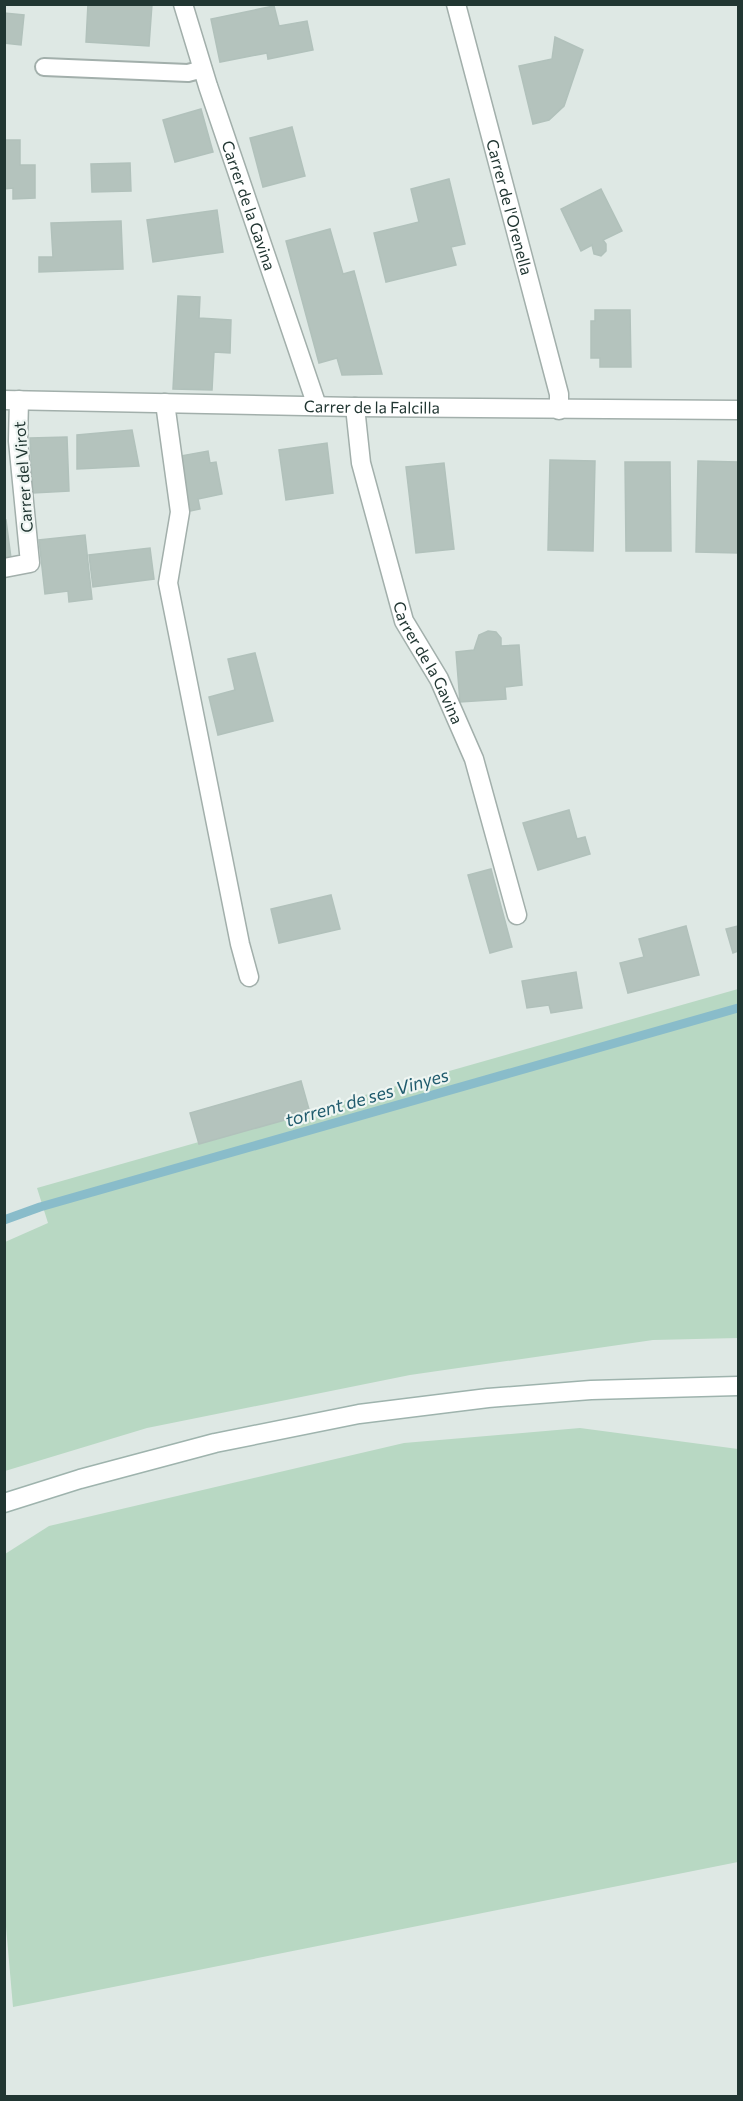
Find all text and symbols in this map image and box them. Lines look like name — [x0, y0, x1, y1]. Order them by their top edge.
street label: Carrer de l'Orenella — [483, 137, 537, 277]
street label: Carrer de la Gavina — [218, 138, 280, 273]
street label: Carrer de la Falcilla — [304, 396, 440, 417]
street label: Carrer del Virot — [9, 420, 36, 533]
street label: Carrer de la Gavina — [390, 599, 467, 727]
water label: torrent de ses Vinyes — [282, 1063, 451, 1131]

